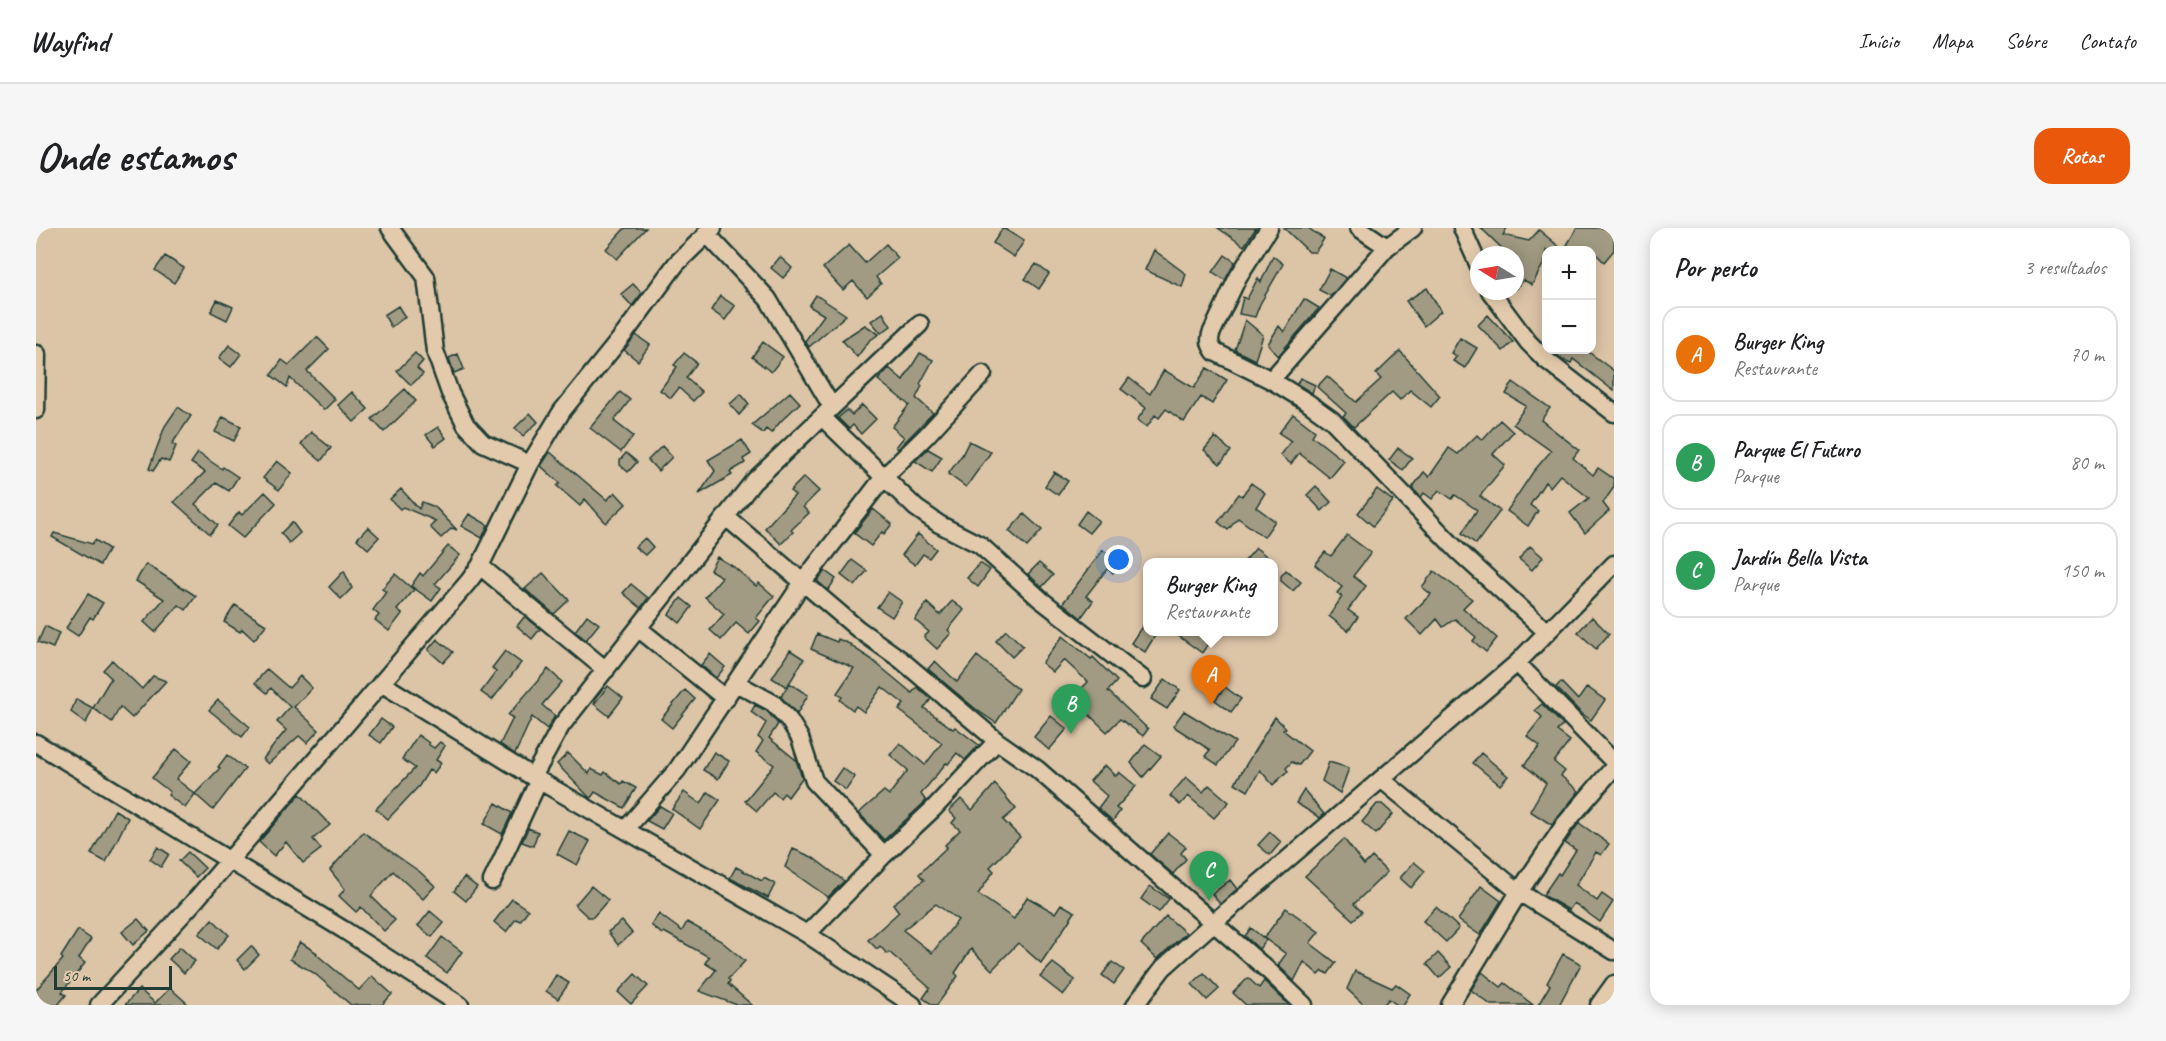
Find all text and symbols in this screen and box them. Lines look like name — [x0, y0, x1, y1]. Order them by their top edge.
text: Wayfind — [30, 24, 109, 59]
text: Início — [1859, 28, 1899, 54]
text: Mapa — [1932, 28, 1973, 54]
text: Sobre — [2006, 28, 2046, 54]
text: Contato — [2079, 28, 2136, 54]
button: Rotas — [2034, 128, 2130, 184]
text: Onde estamos — [36, 130, 233, 183]
north arrow — [1470, 246, 1524, 300]
map controls — [1542, 246, 1596, 354]
button: + — [1542, 246, 1596, 300]
text: Por perto — [1674, 251, 1756, 284]
text: 3 resultados — [2024, 255, 2106, 280]
button: − — [1542, 300, 1596, 354]
text: Burger King — [1733, 328, 1823, 356]
text: A — [1690, 342, 1701, 367]
text: 70 m — [2070, 342, 2104, 367]
text: Restaurante — [1733, 356, 1817, 381]
text: Parque El Futuro — [1733, 436, 1860, 464]
text: B — [1690, 450, 1701, 475]
text: 80 m — [2070, 450, 2104, 475]
text: Parque — [1733, 464, 1779, 489]
text: Jardín Bella Vista — [1733, 544, 1867, 572]
your location — [1104, 545, 1133, 574]
popup — [1143, 558, 1278, 636]
text: C — [1691, 558, 1700, 583]
text: 150 m — [2061, 558, 2104, 583]
text: Burger King — [1166, 571, 1255, 599]
text: Parque — [1733, 572, 1779, 597]
text: Restaurante — [1166, 599, 1250, 624]
pin: A — [1192, 656, 1230, 705]
pin: B — [1052, 684, 1090, 734]
pin: C — [1190, 852, 1228, 901]
scale bar — [54, 963, 172, 990]
text: 50 m — [63, 966, 90, 986]

